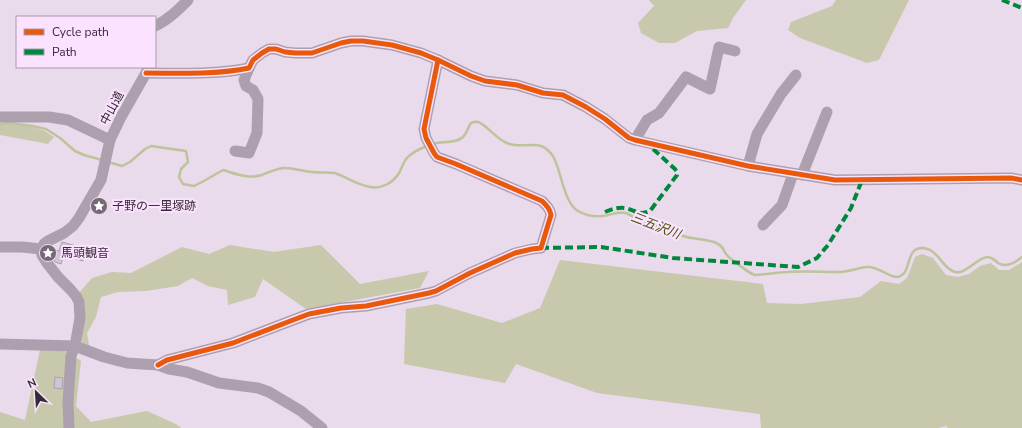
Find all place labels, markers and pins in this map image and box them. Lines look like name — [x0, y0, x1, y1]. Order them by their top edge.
place icon: 子野の一里塚跡 — [89, 196, 109, 216]
place label: 子野の一里塚跡 — [112, 198, 196, 214]
place icon: 馬頭観音 — [38, 243, 58, 263]
place label: 馬頭観音 — [61, 245, 109, 261]

